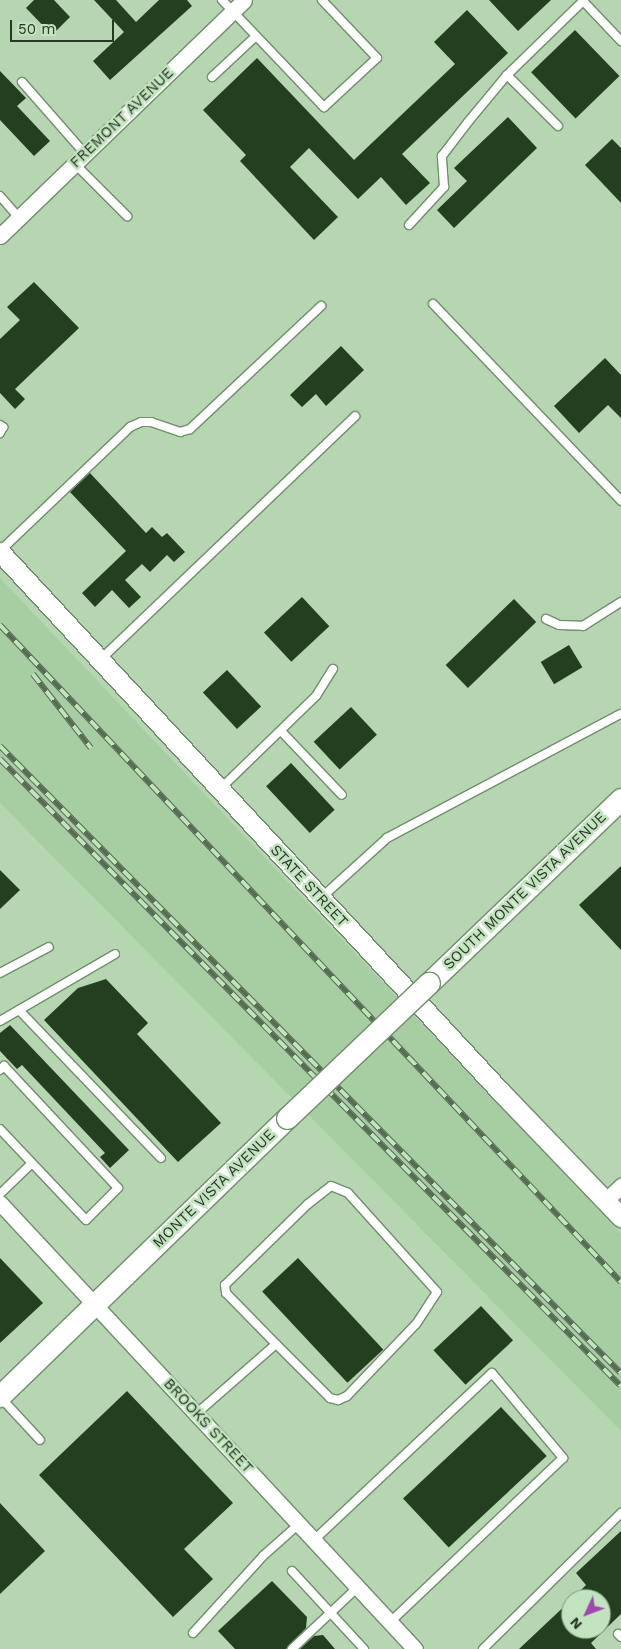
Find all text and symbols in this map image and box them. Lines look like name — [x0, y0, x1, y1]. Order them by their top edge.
scale bar — [12, 10, 116, 42]
text: 50 m — [18, 20, 55, 38]
street label: FREMONT AVENUE — [66, 64, 178, 172]
street label: SOUTH MONTE VISTA AVENUE — [439, 808, 611, 974]
street label: STATE STREET — [266, 841, 352, 931]
street label: MONTE VISTA AVENUE — [149, 1125, 279, 1253]
street label: BROOKS STREET — [160, 1375, 256, 1477]
north arrow — [561, 1589, 611, 1639]
text: N — [566, 1614, 585, 1633]

